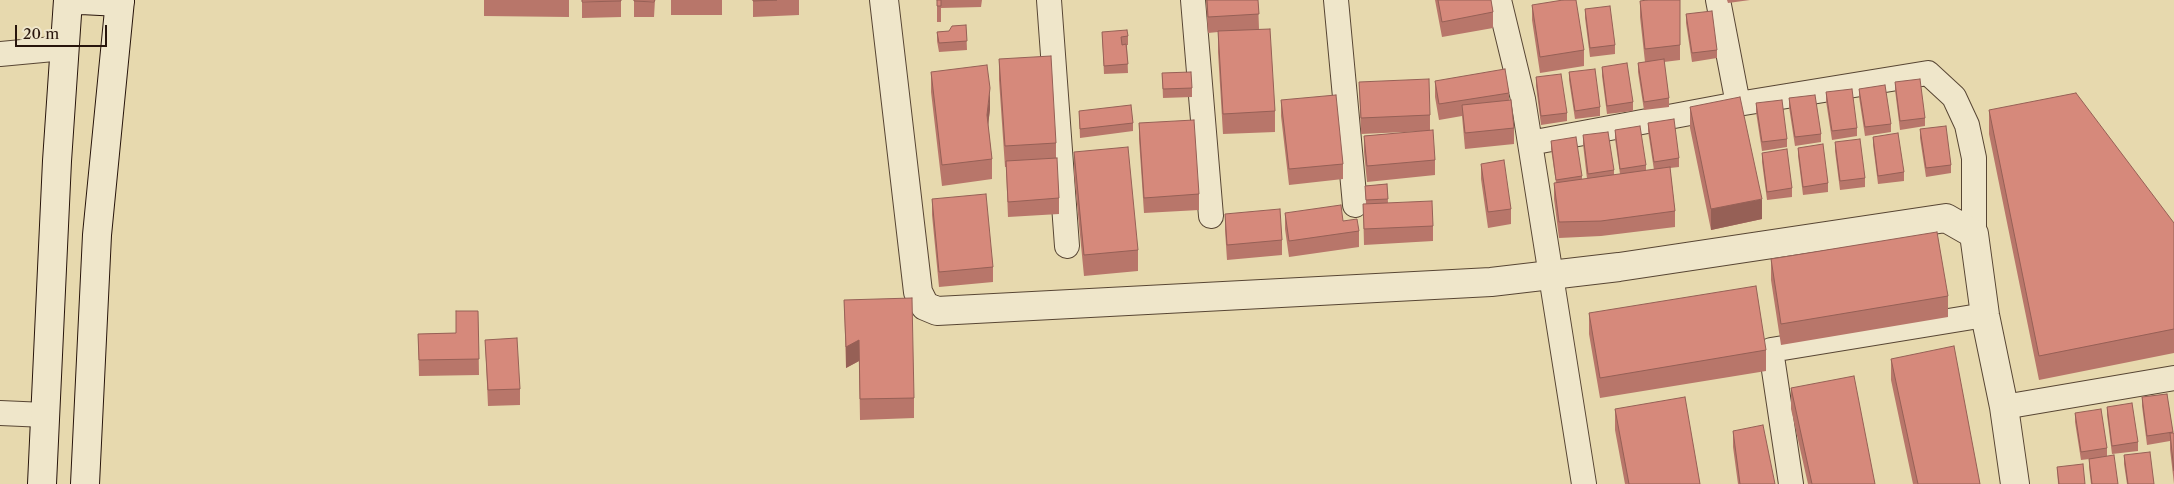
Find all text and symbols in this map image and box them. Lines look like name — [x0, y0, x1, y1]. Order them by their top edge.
scale bar — [18, 15, 110, 47]
text: 20 m — [23, 24, 59, 43]

